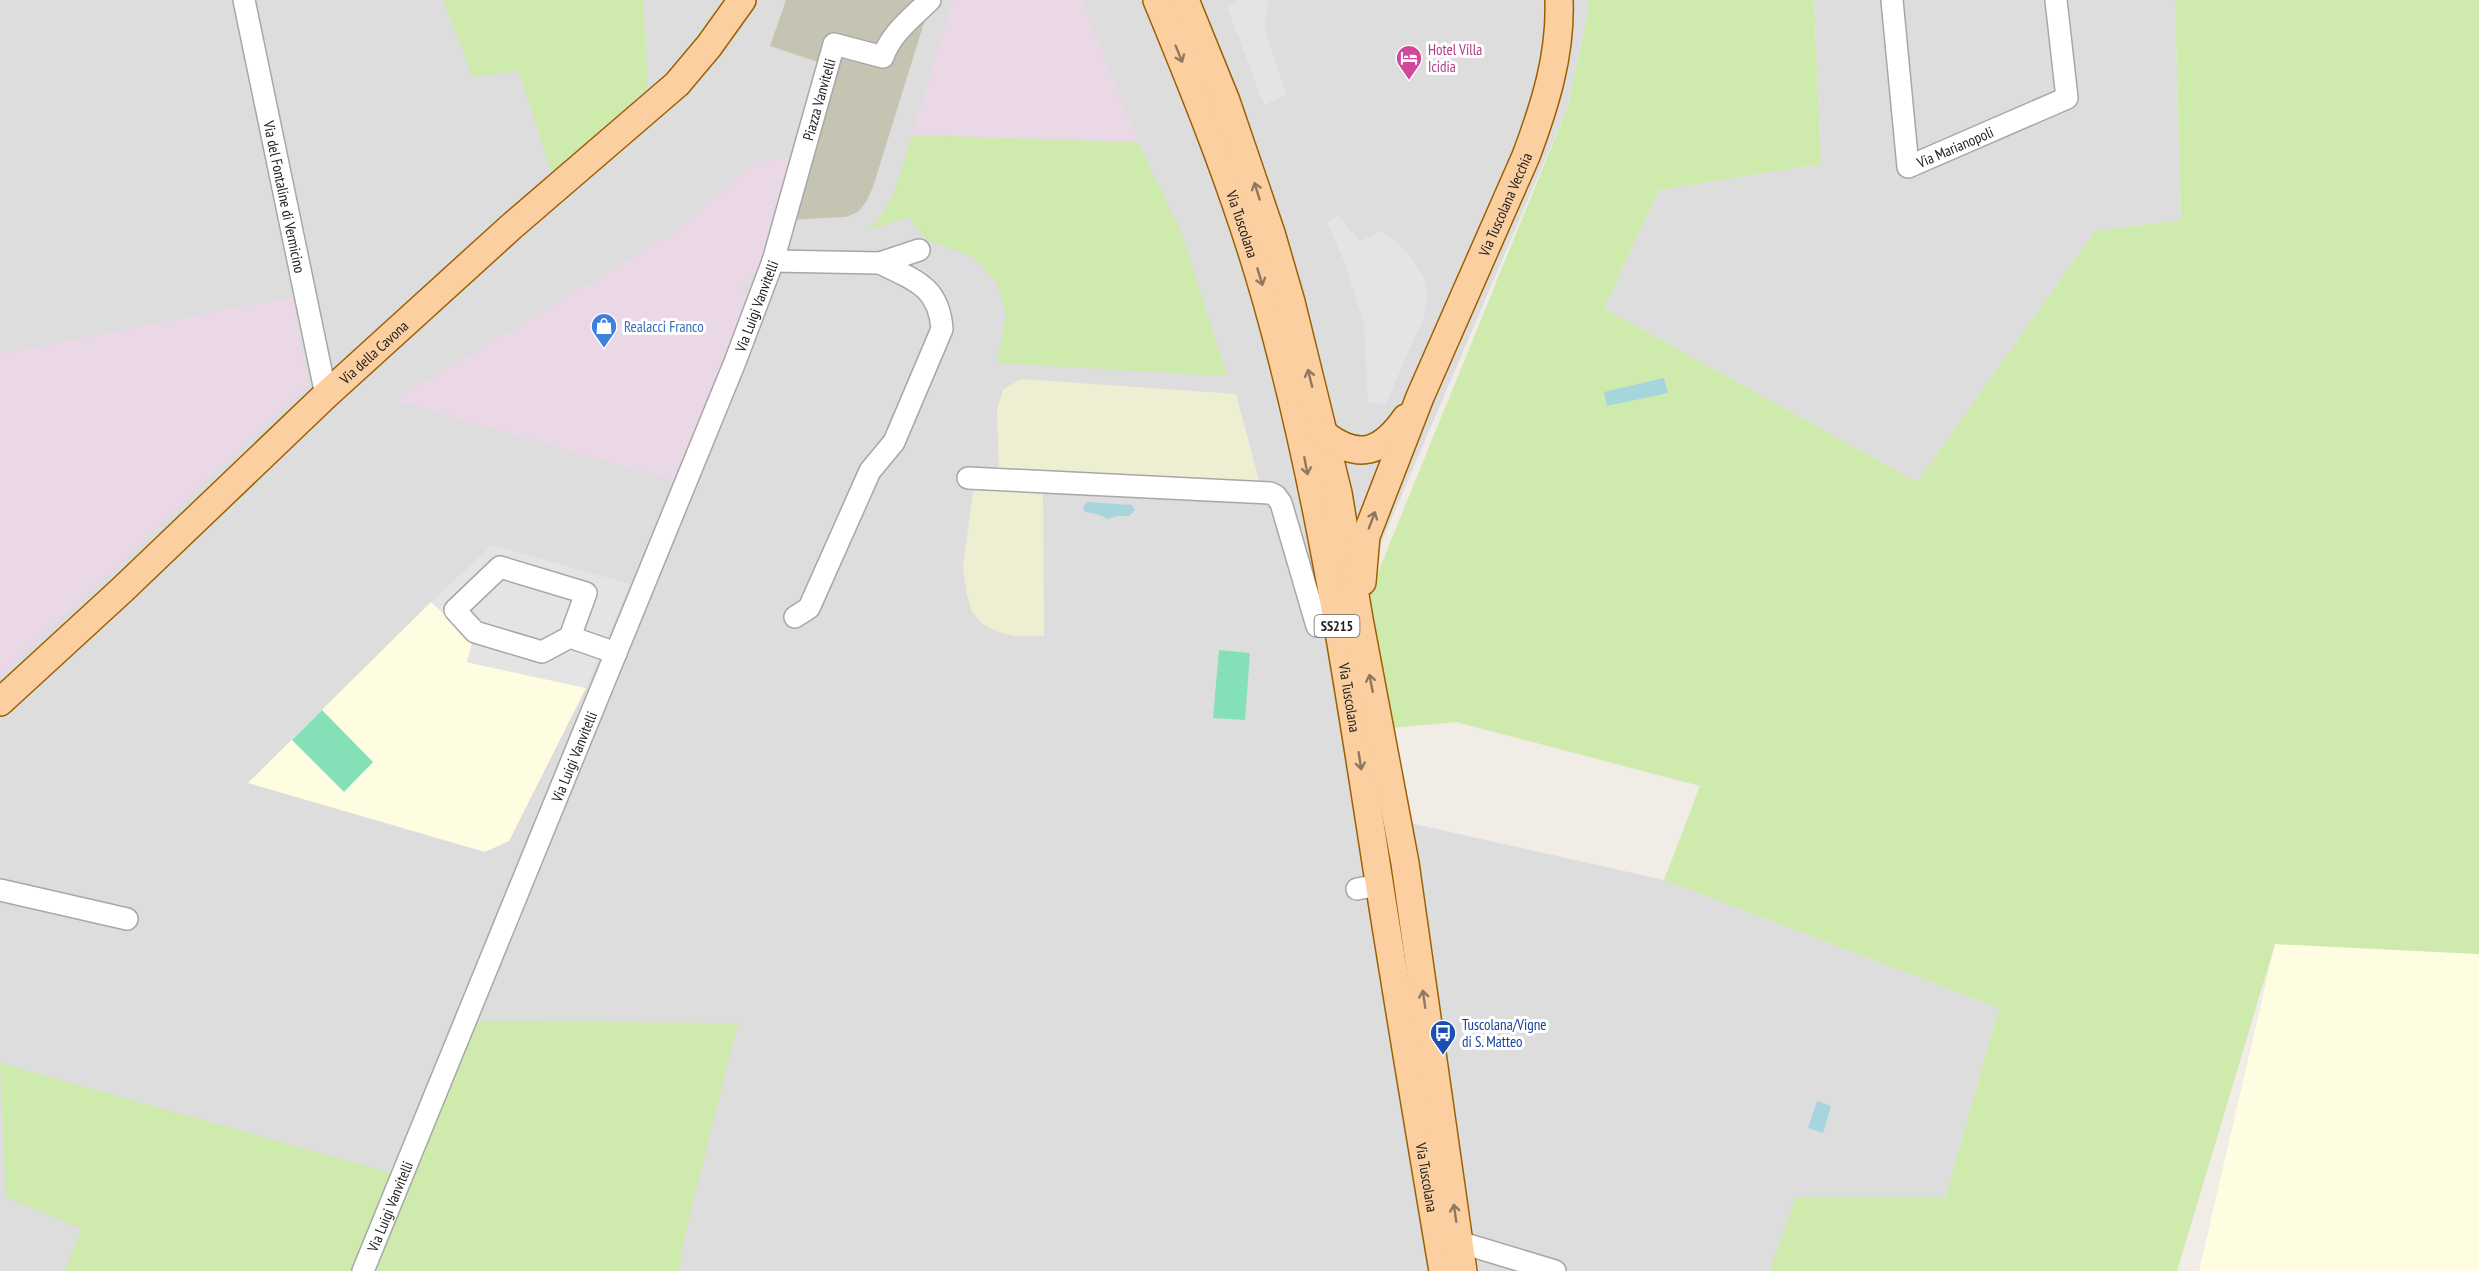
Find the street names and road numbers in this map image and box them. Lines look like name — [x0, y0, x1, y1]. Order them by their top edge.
street label: Piazza Vanvitelli — [798, 56, 839, 142]
street label: Via del Fontaline di Vermicino — [260, 118, 310, 275]
street label: Via Marianopoli — [1913, 122, 1996, 172]
street label: Via Tuscolana Vecchia — [1473, 150, 1536, 260]
street label: Via Tuscolana — [1222, 187, 1263, 260]
street label: Via Luigi Vanvitelli — [730, 258, 782, 355]
street label: Via della Cavona — [335, 316, 412, 388]
road number: SS215 — [1314, 615, 1360, 637]
street label: Via Tuscolana — [1335, 661, 1365, 734]
street label: Via Luigi Vanvitelli — [546, 708, 601, 806]
street label: Via Tuscolana — [1412, 1140, 1442, 1213]
street label: Via Luigi Vanvitelli — [362, 1158, 417, 1255]

